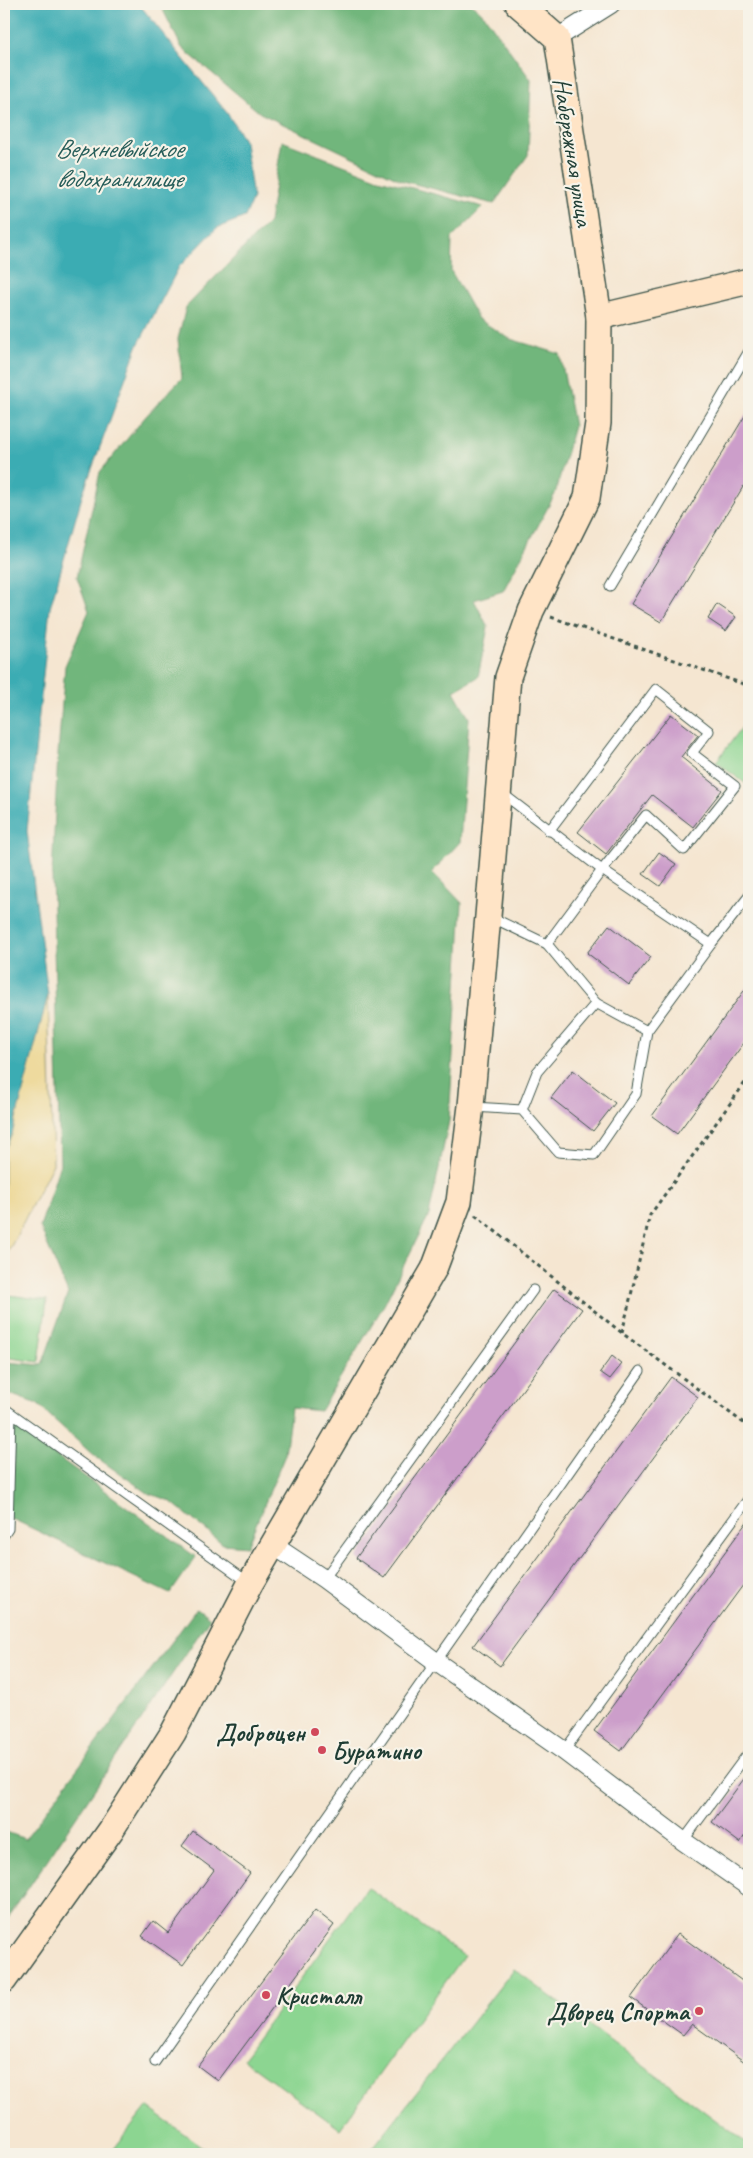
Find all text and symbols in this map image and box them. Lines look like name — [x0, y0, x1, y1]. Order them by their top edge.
street label: Набережная улица — [545, 76, 601, 231]
water label: Верхневыйское водохранилище — [56, 132, 186, 195]
place label: Доброцен — [216, 1717, 307, 1749]
marker: Доброцен — [309, 1726, 321, 1738]
place label: Буратино — [332, 1735, 423, 1767]
marker: Буратино — [316, 1744, 328, 1756]
place label: Кристалл — [276, 1980, 363, 2012]
marker: Кристалл — [260, 1989, 272, 2001]
place label: Дворец Спорта — [547, 1996, 691, 2028]
marker: Дворец Спорта — [693, 2005, 705, 2017]

